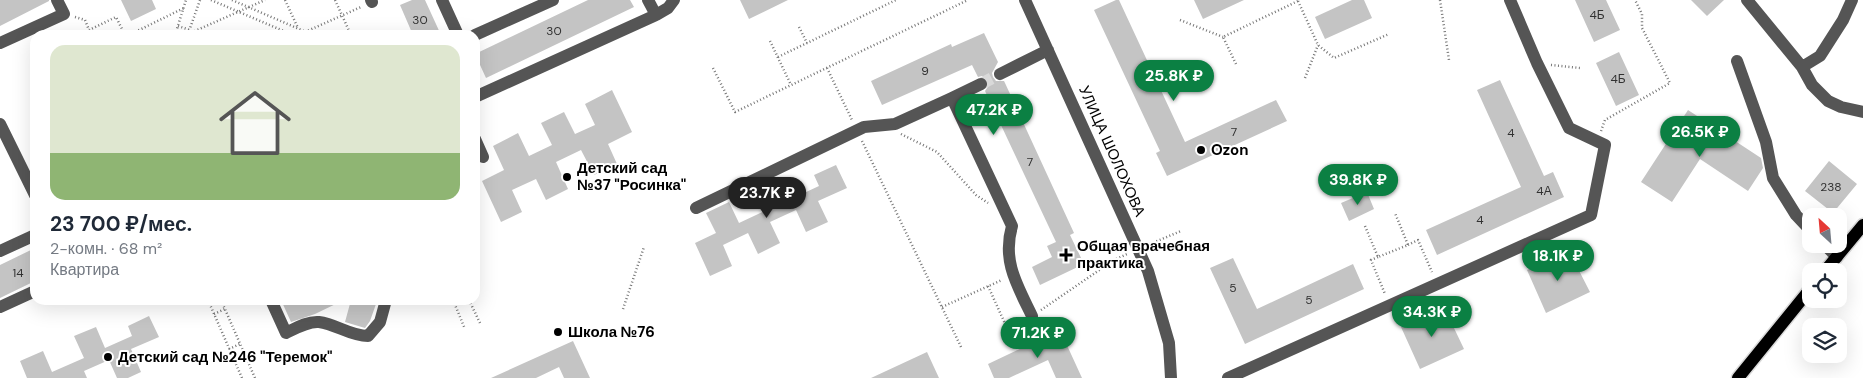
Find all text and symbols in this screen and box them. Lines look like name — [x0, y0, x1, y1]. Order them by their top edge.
house number: 4Б — [1589, 7, 1605, 23]
house number: 30 — [412, 12, 428, 28]
house number: 30 — [546, 23, 562, 39]
pin: 25.8K ₽ — [1128, 59, 1220, 102]
house number: 9 — [921, 63, 929, 79]
text: 25.8K ₽ — [1145, 65, 1203, 86]
house number: 4Б — [1610, 71, 1626, 87]
icon: home — [210, 78, 300, 168]
street label: УЛИЦА ШОЛОХОВА — [1074, 82, 1150, 220]
pin: 47.2K ₽ — [948, 94, 1040, 136]
text: 47.2K ₽ — [966, 99, 1022, 120]
pin: 26.5K ₽ — [1654, 116, 1746, 158]
text: 26.5K ₽ — [1671, 121, 1729, 142]
house number: 7 — [1231, 124, 1237, 140]
house number: 4 — [1507, 125, 1515, 141]
place label: Ozon — [1211, 140, 1249, 160]
marker: Ozon — [1195, 144, 1207, 156]
house number: 7 — [1027, 154, 1033, 170]
place label: Детский сад №37 "Росинка" — [577, 158, 686, 195]
pin: 39.8K ₽ — [1312, 164, 1404, 206]
text: 39.8K ₽ — [1329, 169, 1387, 190]
marker: Детский сад №37 "Росинка" — [561, 171, 573, 183]
pin: 23.7K ₽ — [721, 176, 813, 219]
house number: 238 — [1820, 179, 1842, 195]
text: 23.7K ₽ — [739, 182, 795, 203]
house number: 4А — [1536, 183, 1552, 199]
north arrow — [1802, 208, 1848, 252]
map controls — [1802, 208, 1847, 363]
text: 23 700 ₽/мес. — [50, 210, 192, 238]
house number: 4 — [1476, 212, 1484, 228]
place label: Общая врачебная практика — [1077, 236, 1210, 273]
text: 2-комн. · 68 m² — [50, 238, 162, 259]
pin: 18.1K ₽ — [1512, 240, 1604, 282]
text: 18.1K ₽ — [1533, 245, 1583, 266]
marker: Общая врачебная практика — [1059, 248, 1073, 262]
text: Квартира — [50, 259, 119, 280]
button: locate — [1802, 263, 1847, 308]
house number: 14 — [12, 265, 24, 281]
house number: 5 — [1229, 280, 1237, 296]
house number: 5 — [1305, 292, 1313, 308]
pin: 34.3K ₽ — [1386, 296, 1478, 338]
text: 34.3K ₽ — [1403, 301, 1461, 322]
pin: 71.2K ₽ — [992, 316, 1084, 359]
button: layers — [1802, 318, 1847, 363]
place label: Школа №76 — [568, 322, 655, 342]
text: 71.2K ₽ — [1012, 322, 1064, 343]
marker: Школа №76 — [552, 326, 564, 338]
place label: Детский сад №246 "Теремок" — [118, 347, 333, 367]
marker: Детский сад №246 "Теремок" — [102, 351, 114, 363]

